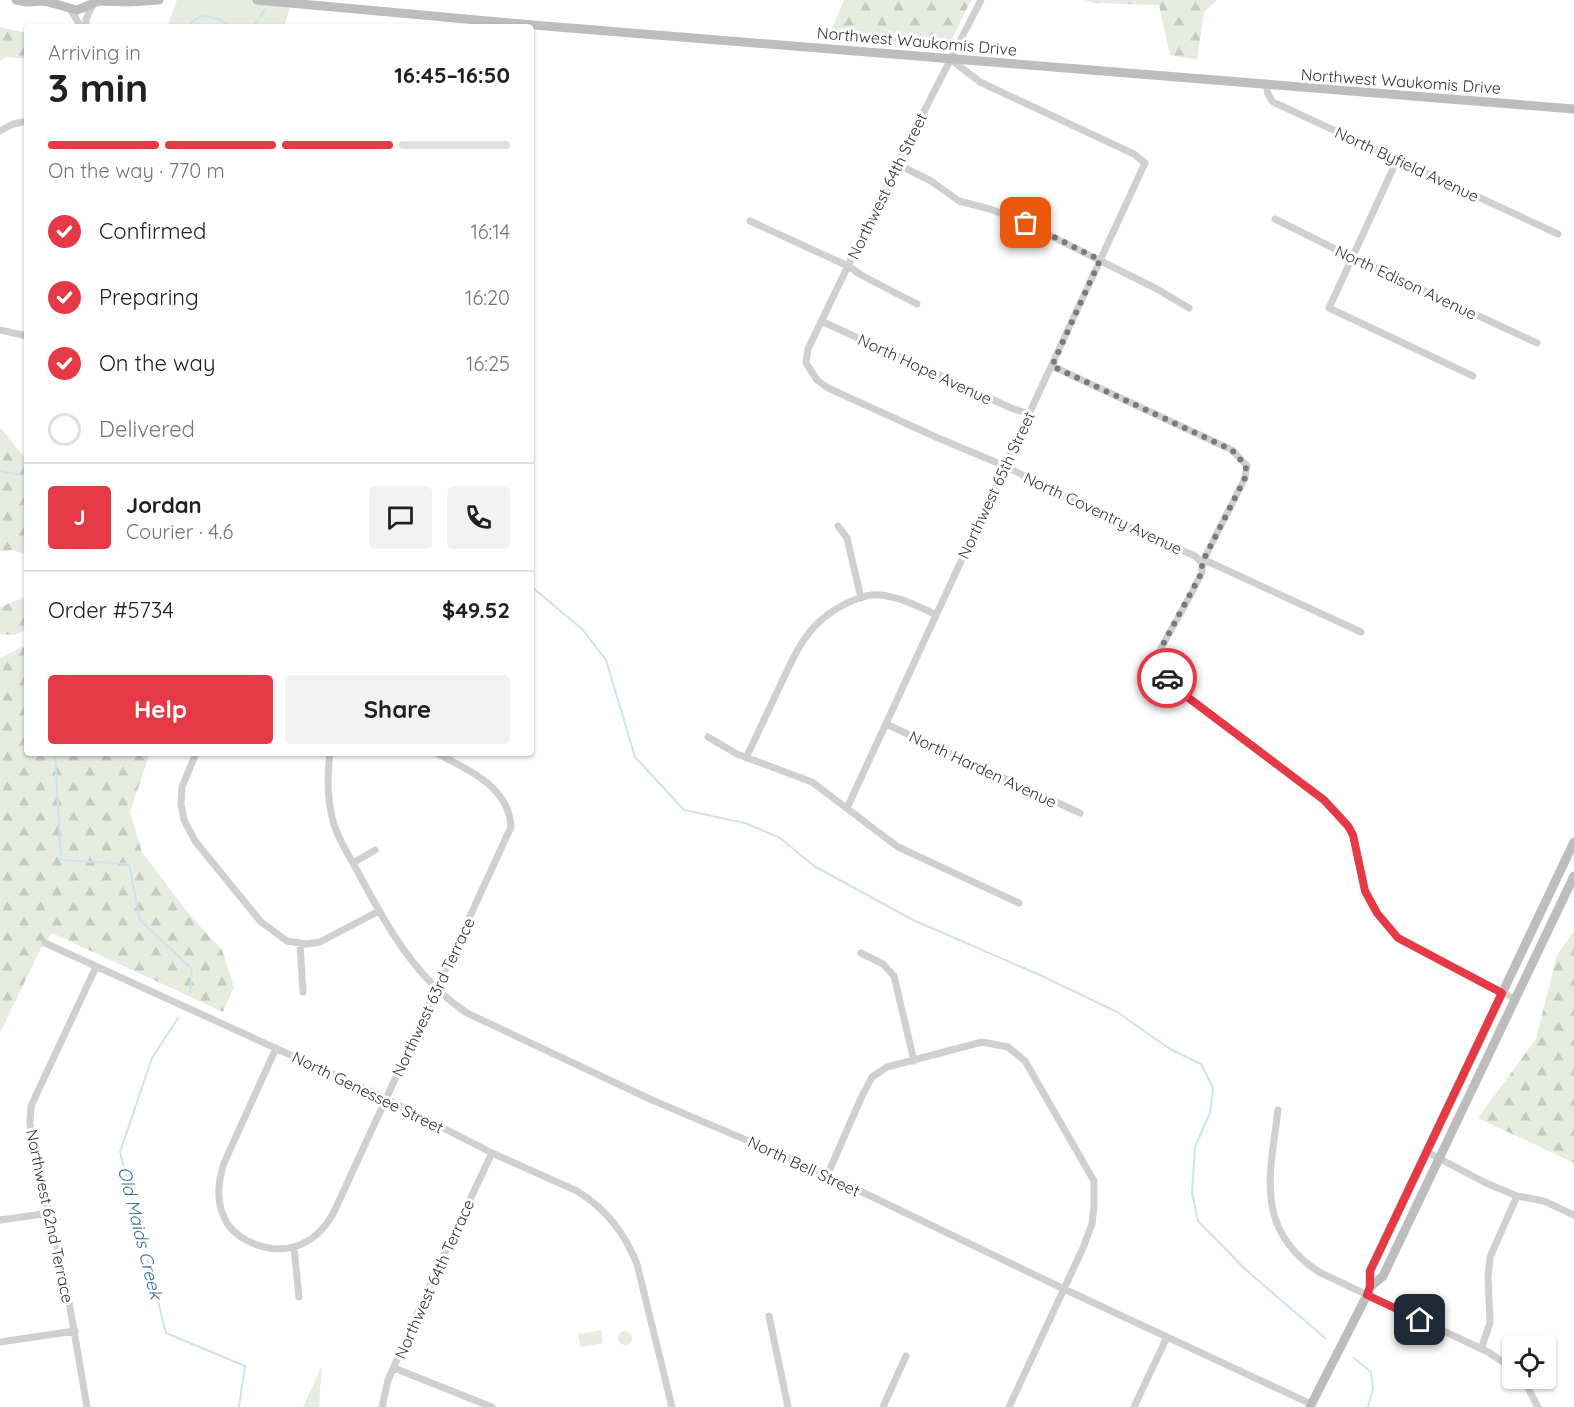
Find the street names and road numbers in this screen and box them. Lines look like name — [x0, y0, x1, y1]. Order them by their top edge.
street label: Northwest Waukomis Drive — [816, 22, 1018, 60]
street label: Northwest Waukomis Drive — [1300, 64, 1502, 98]
street label: Northwest 64th Street — [843, 110, 931, 262]
street label: North Byfield Avenue — [1332, 122, 1482, 206]
street label: North Edison Avenue — [1332, 240, 1480, 324]
street label: North Hope Avenue — [855, 329, 995, 409]
street label: Northwest 65th Street — [953, 408, 1039, 562]
street label: North Coventry Avenue — [1020, 467, 1186, 559]
street label: North Harden Avenue — [906, 726, 1060, 812]
street label: Northwest 63rd Terrace — [387, 914, 479, 1080]
street label: North Genessee Street — [289, 1047, 447, 1137]
street label: Northwest 62nd Terrace — [22, 1127, 78, 1305]
street label: North Bell Street — [745, 1131, 863, 1201]
street label: Northwest 64th Terrace — [390, 1196, 478, 1362]

